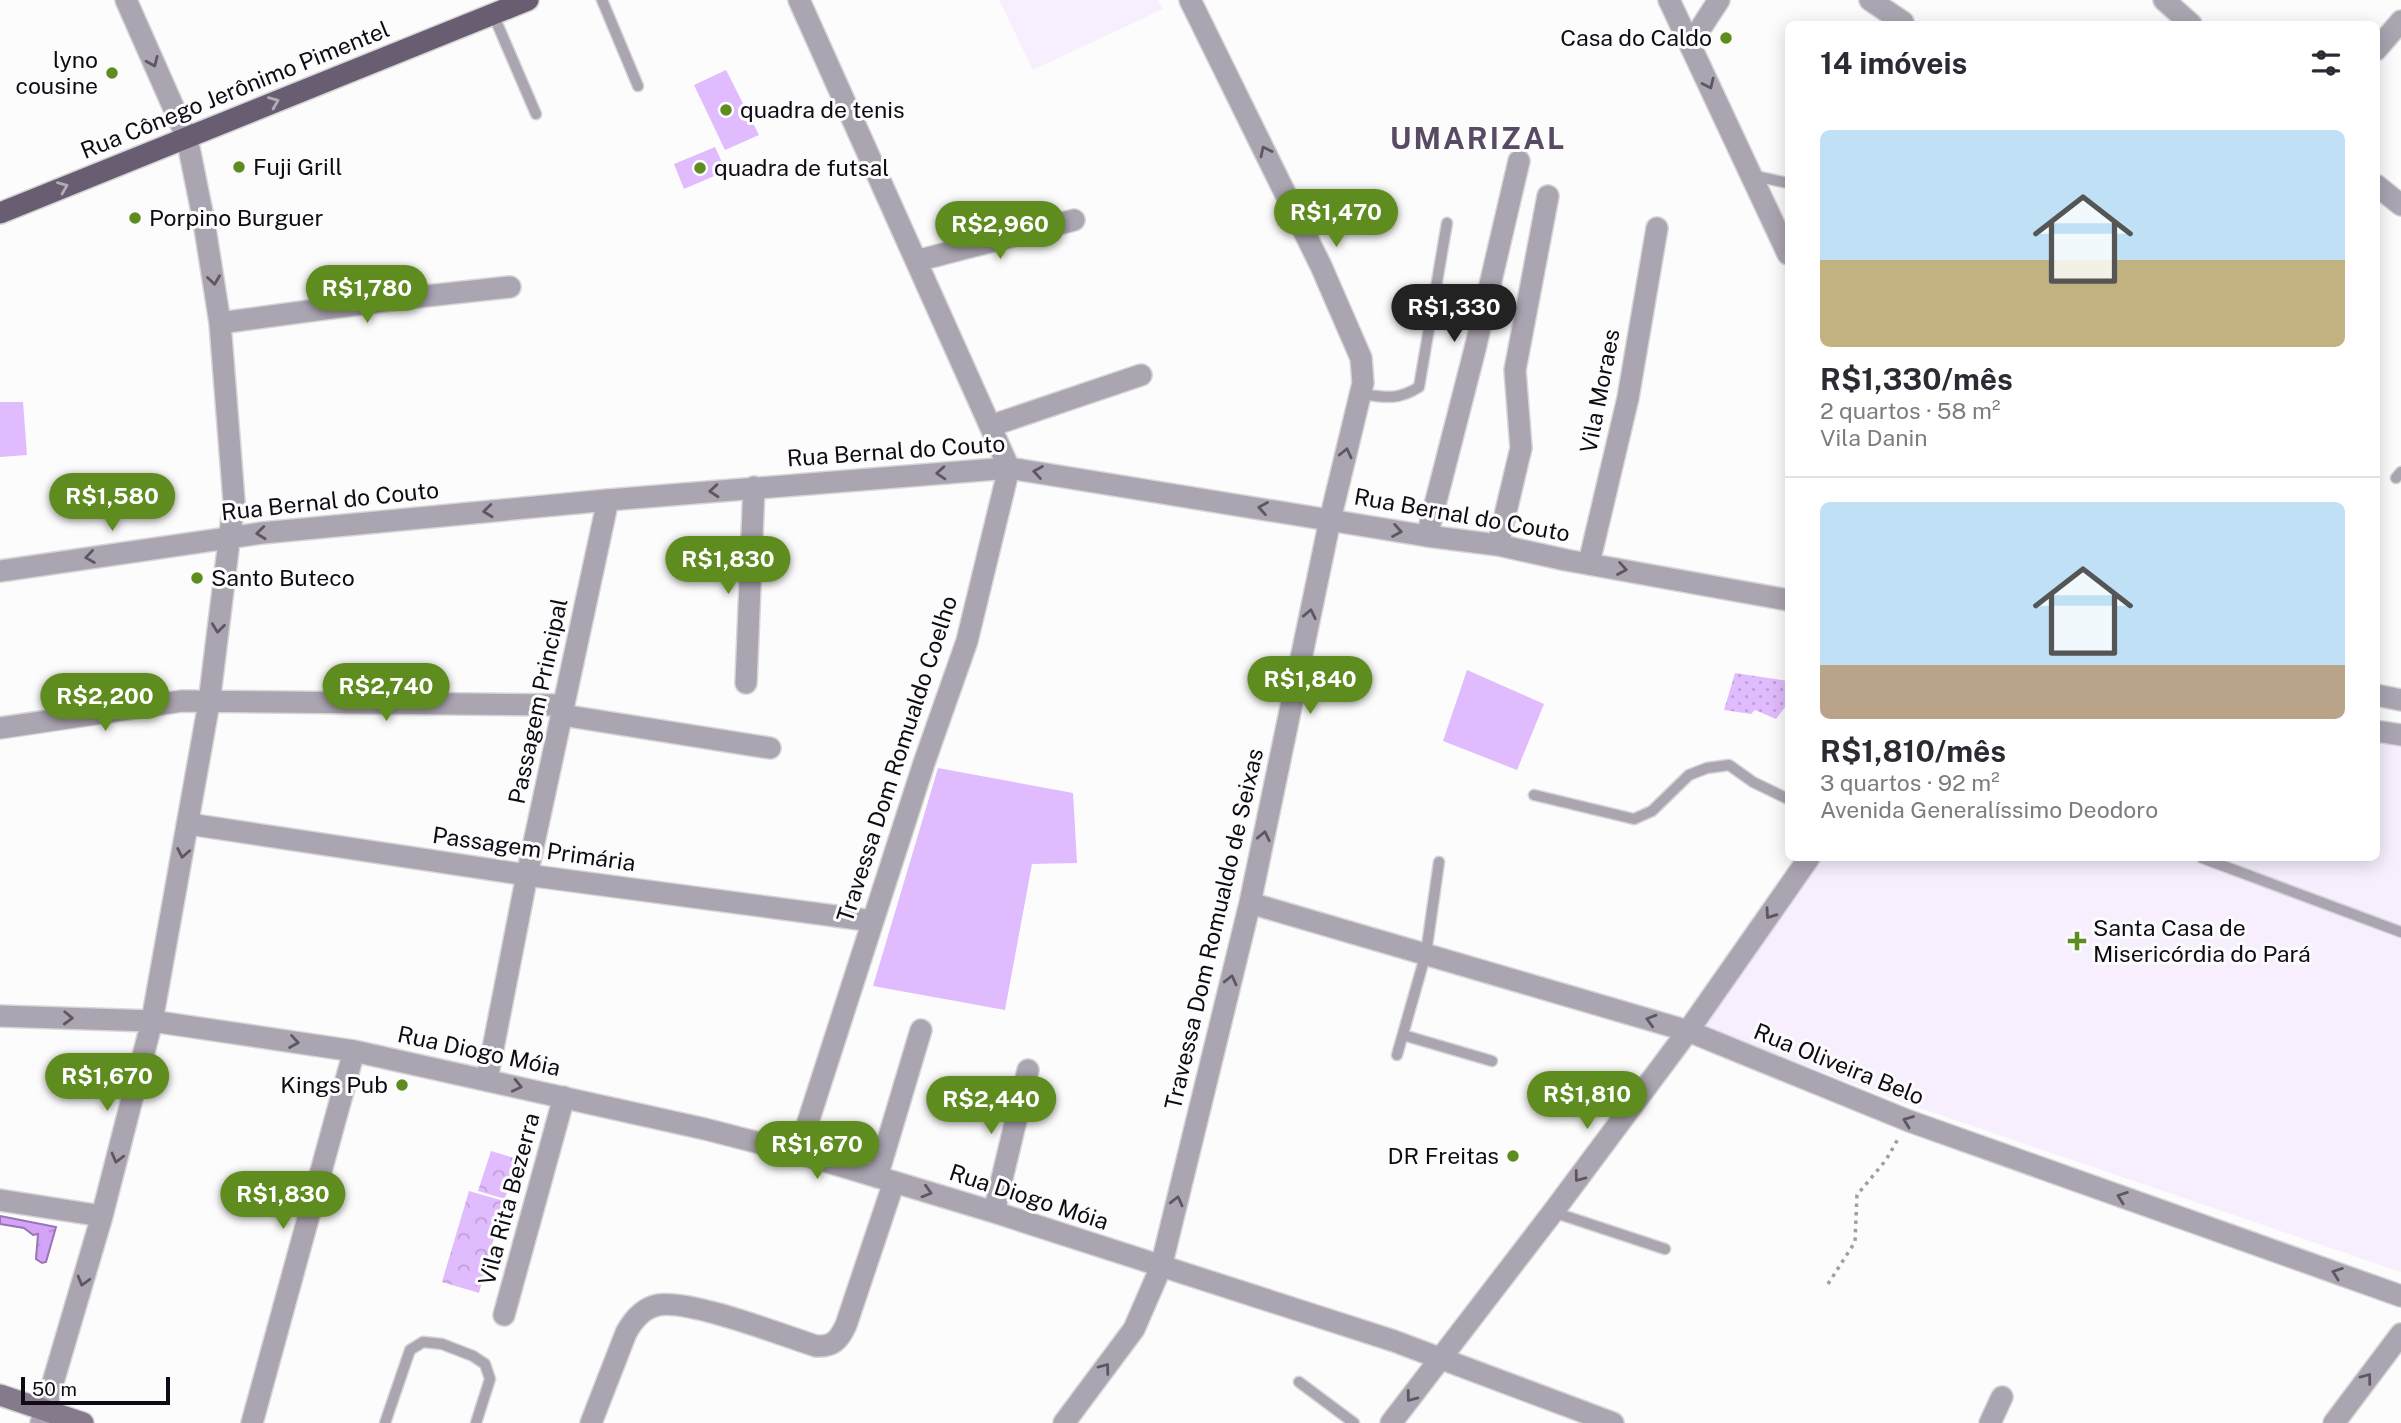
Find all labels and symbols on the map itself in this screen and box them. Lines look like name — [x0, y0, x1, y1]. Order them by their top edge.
street label: Rua Cônego Jerônimo Pimentel — [77, 15, 393, 164]
place label: Casa do Caldo — [1560, 24, 1712, 51]
marker: Casa do Caldo — [1718, 30, 1734, 46]
place label: lyno cousine — [15, 46, 98, 99]
one-way arrow — [145, 56, 159, 68]
marker: lyno cousine — [104, 65, 120, 81]
one-way arrow — [1701, 77, 1715, 89]
place label: quadra de tenis — [740, 96, 905, 123]
one-way arrow — [268, 97, 280, 111]
marker: quadra de tenis — [718, 102, 734, 118]
district label: UMARIZAL — [1390, 120, 1566, 156]
one-way arrow — [1259, 146, 1273, 158]
place label: Fuji Grill — [253, 153, 343, 180]
place label: quadra de futsal — [714, 154, 889, 181]
marker: Fuji Grill — [231, 159, 247, 175]
marker: quadra de futsal — [692, 160, 708, 176]
one-way arrow — [57, 182, 69, 196]
pin: R$1,470 — [1271, 190, 1401, 249]
pin: R$2,960 — [935, 202, 1065, 261]
place label: Porpino Burguer — [149, 204, 324, 231]
marker: Porpino Burguer — [127, 210, 143, 226]
pin: R$1,780 — [302, 266, 432, 325]
one-way arrow — [206, 274, 221, 286]
pin: R$1,330 — [1389, 284, 1519, 344]
street label: Vila Moraes — [1574, 327, 1625, 455]
street label: Rua Bernal do Couto — [786, 429, 1006, 472]
one-way arrow — [1338, 447, 1352, 459]
one-way arrow — [935, 465, 946, 480]
one-way arrow — [1032, 465, 1044, 480]
pin: R$1,580 — [47, 474, 177, 533]
street label: Rua Bernal do Couto — [220, 476, 440, 525]
street label: Rua Bernal do Couto — [1352, 482, 1572, 547]
one-way arrow — [709, 483, 720, 498]
one-way arrow — [1257, 501, 1269, 516]
one-way arrow — [482, 503, 493, 518]
one-way arrow — [1392, 523, 1403, 538]
one-way arrow — [256, 526, 267, 541]
pin: R$1,830 — [663, 536, 793, 596]
one-way arrow — [84, 549, 96, 564]
one-way arrow — [1616, 561, 1628, 576]
place label: Santo Buteco — [211, 564, 355, 591]
marker: Santo Buteco — [189, 570, 205, 586]
street label: Travessa Dom Romualdo Coelho — [831, 592, 962, 926]
street label: Passagem Principal — [503, 596, 573, 806]
one-way arrow — [1302, 608, 1317, 620]
one-way arrow — [211, 623, 226, 634]
pin: R$1,840 — [1245, 656, 1375, 716]
pin: R$2,740 — [321, 664, 451, 723]
pin: R$2,200 — [40, 674, 170, 733]
street label: Travessa Dom Romualdo de Seixas — [1159, 746, 1268, 1112]
street label: Passagem Primária — [431, 821, 637, 876]
one-way arrow — [1255, 830, 1270, 842]
one-way arrow — [177, 847, 192, 859]
one-way arrow — [1765, 906, 1778, 919]
place label: Santa Casa de Misericórdia do Pará — [2093, 914, 2311, 967]
marker: Santa Casa de Misericórdia do Pará — [2067, 931, 2087, 951]
one-way arrow — [1223, 974, 1237, 986]
one-way arrow — [63, 1011, 74, 1026]
one-way arrow — [1645, 1013, 1657, 1028]
street label: Rua Oliveira Belo — [1750, 1017, 1928, 1110]
street label: Rua Diogo Móia — [395, 1020, 563, 1081]
one-way arrow — [288, 1034, 300, 1049]
pin: R$1,670 — [42, 1054, 172, 1113]
place label: Kings Pub — [280, 1071, 388, 1098]
pin: R$1,810 — [1522, 1072, 1652, 1131]
pin: R$2,440 — [926, 1076, 1056, 1136]
marker: Kings Pub — [394, 1077, 410, 1093]
one-way arrow — [511, 1078, 523, 1092]
street label: Vila Rita Bezerra — [473, 1110, 545, 1288]
one-way arrow — [1902, 1115, 1914, 1129]
pin: R$1,670 — [752, 1122, 882, 1181]
place label: DR Freitas — [1388, 1142, 1499, 1169]
marker: DR Freitas — [1505, 1148, 1521, 1164]
one-way arrow — [111, 1152, 125, 1164]
street label: Rua Diogo Móia — [946, 1158, 1112, 1235]
one-way arrow — [1575, 1170, 1588, 1182]
pin: R$1,830 — [218, 1172, 348, 1231]
one-way arrow — [921, 1184, 933, 1199]
one-way arrow — [2117, 1191, 2129, 1205]
one-way arrow — [1169, 1195, 1183, 1207]
one-way arrow — [2331, 1267, 2343, 1281]
one-way arrow — [77, 1275, 91, 1287]
one-way arrow — [1097, 1363, 1109, 1376]
one-way arrow — [2359, 1373, 2372, 1386]
scale bar — [21, 1374, 170, 1406]
one-way arrow — [1406, 1389, 1419, 1401]

